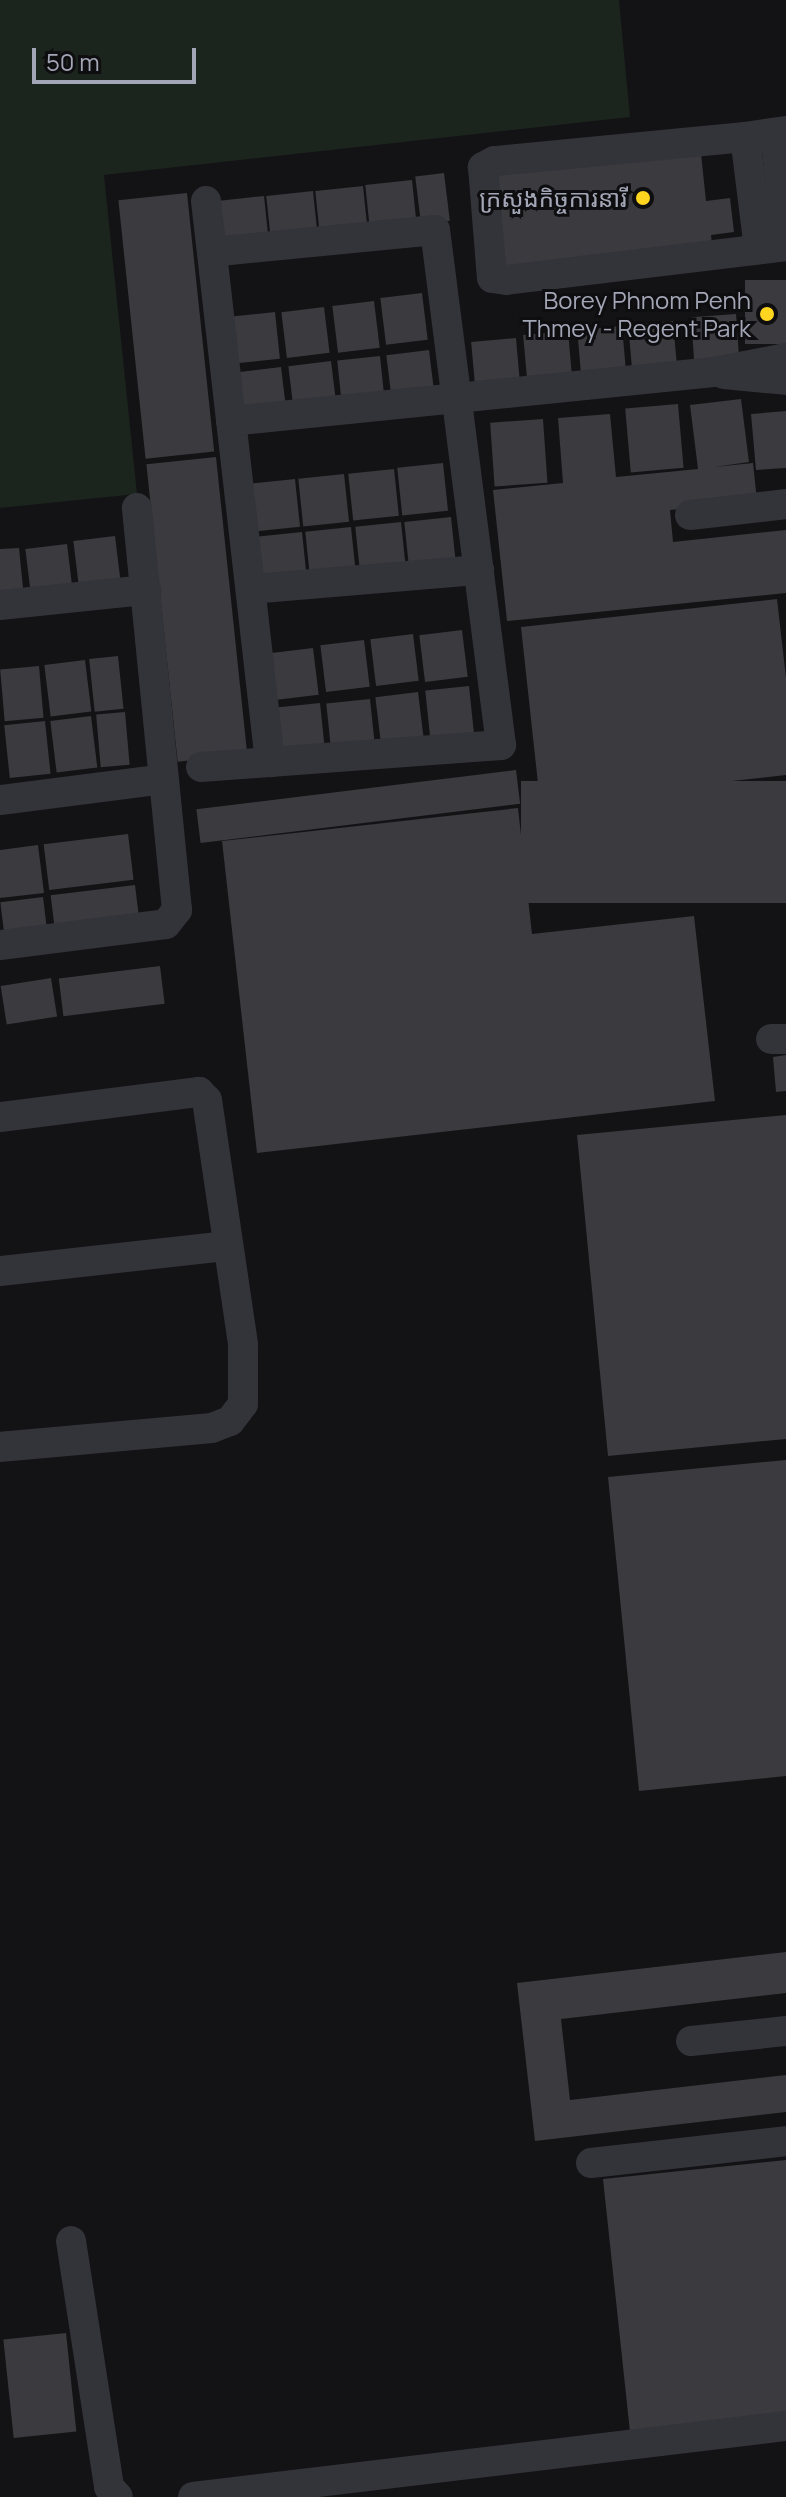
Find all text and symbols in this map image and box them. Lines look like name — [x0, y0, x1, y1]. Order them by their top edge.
scale bar — [36, 32, 200, 82]
text: 50 m — [46, 45, 100, 78]
place label: ក្រសួងកិច្ចការនារី — [479, 184, 627, 212]
marker: ក្រសួងកិច្ចការនារី — [634, 189, 652, 207]
place label: Borey Phnom Penh Thmey - Regent Park — [523, 286, 751, 342]
marker: Borey Phnom Penh Thmey - Regent Park — [758, 305, 776, 323]

